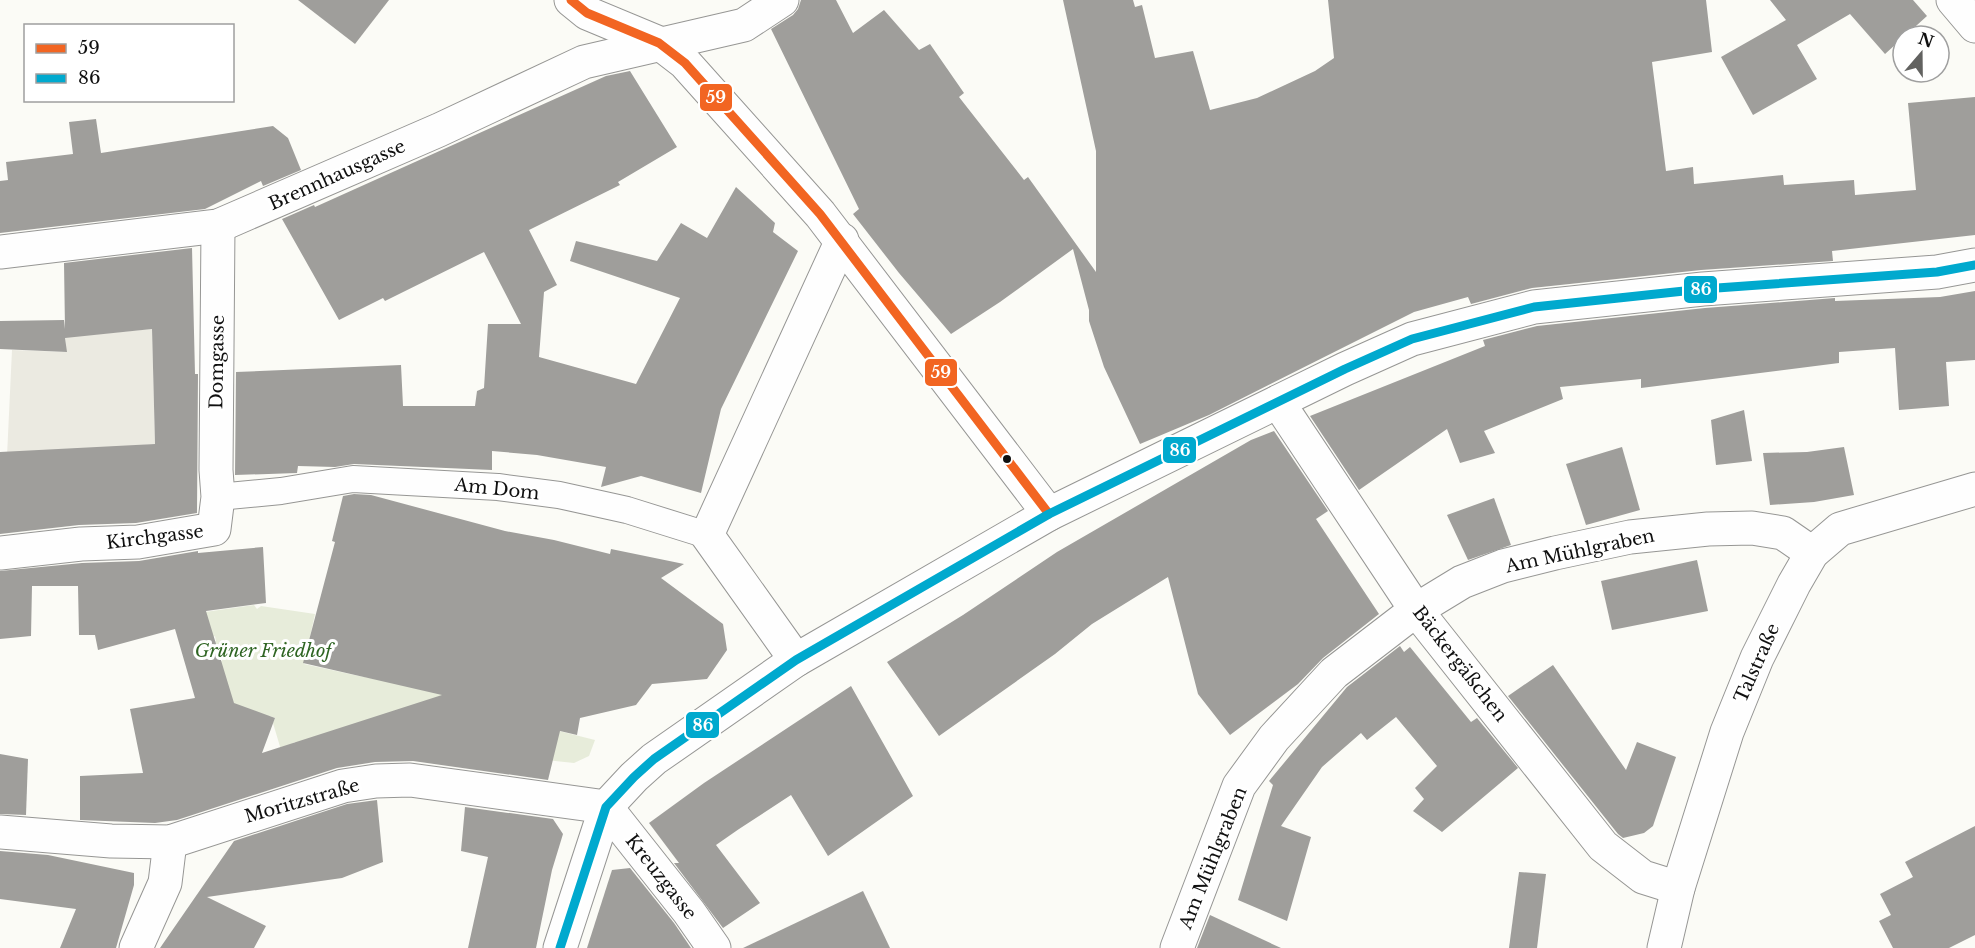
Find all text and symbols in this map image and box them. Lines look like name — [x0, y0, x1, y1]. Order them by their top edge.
legend — [24, 24, 234, 102]
north arrow — [1891, 24, 1951, 84]
text: N — [1916, 28, 1937, 52]
text: 59 — [78, 37, 100, 59]
text: 86 — [78, 67, 100, 89]
line badge: 59 — [699, 83, 733, 112]
text: 59 — [706, 87, 726, 107]
street label: Brennhausgasse — [265, 135, 409, 215]
line badge: 86 — [1683, 275, 1718, 304]
text: 86 — [1691, 279, 1712, 299]
street label: Domgasse — [205, 315, 229, 409]
line badge: 59 — [924, 358, 958, 387]
text: 59 — [931, 362, 951, 382]
line badge: 86 — [1162, 436, 1197, 464]
text: 86 — [1170, 440, 1191, 460]
unlabelled marker — [1001, 453, 1013, 465]
street label: Am Dom — [452, 473, 541, 504]
street label: Kirchgasse — [105, 520, 205, 554]
street label: Am Mühlgraben — [1503, 524, 1657, 578]
street label: Bäckergäßchen — [1408, 602, 1512, 726]
street label: Talstraße — [1730, 620, 1784, 706]
park label: Grüner Friedhof — [195, 640, 335, 662]
line badge: 86 — [685, 711, 720, 739]
text: 86 — [693, 715, 714, 735]
street label: Moritzstraße — [242, 774, 362, 828]
street label: Am Mühlgraben — [1174, 784, 1252, 933]
street label: Kreuzgasse — [621, 830, 701, 924]

